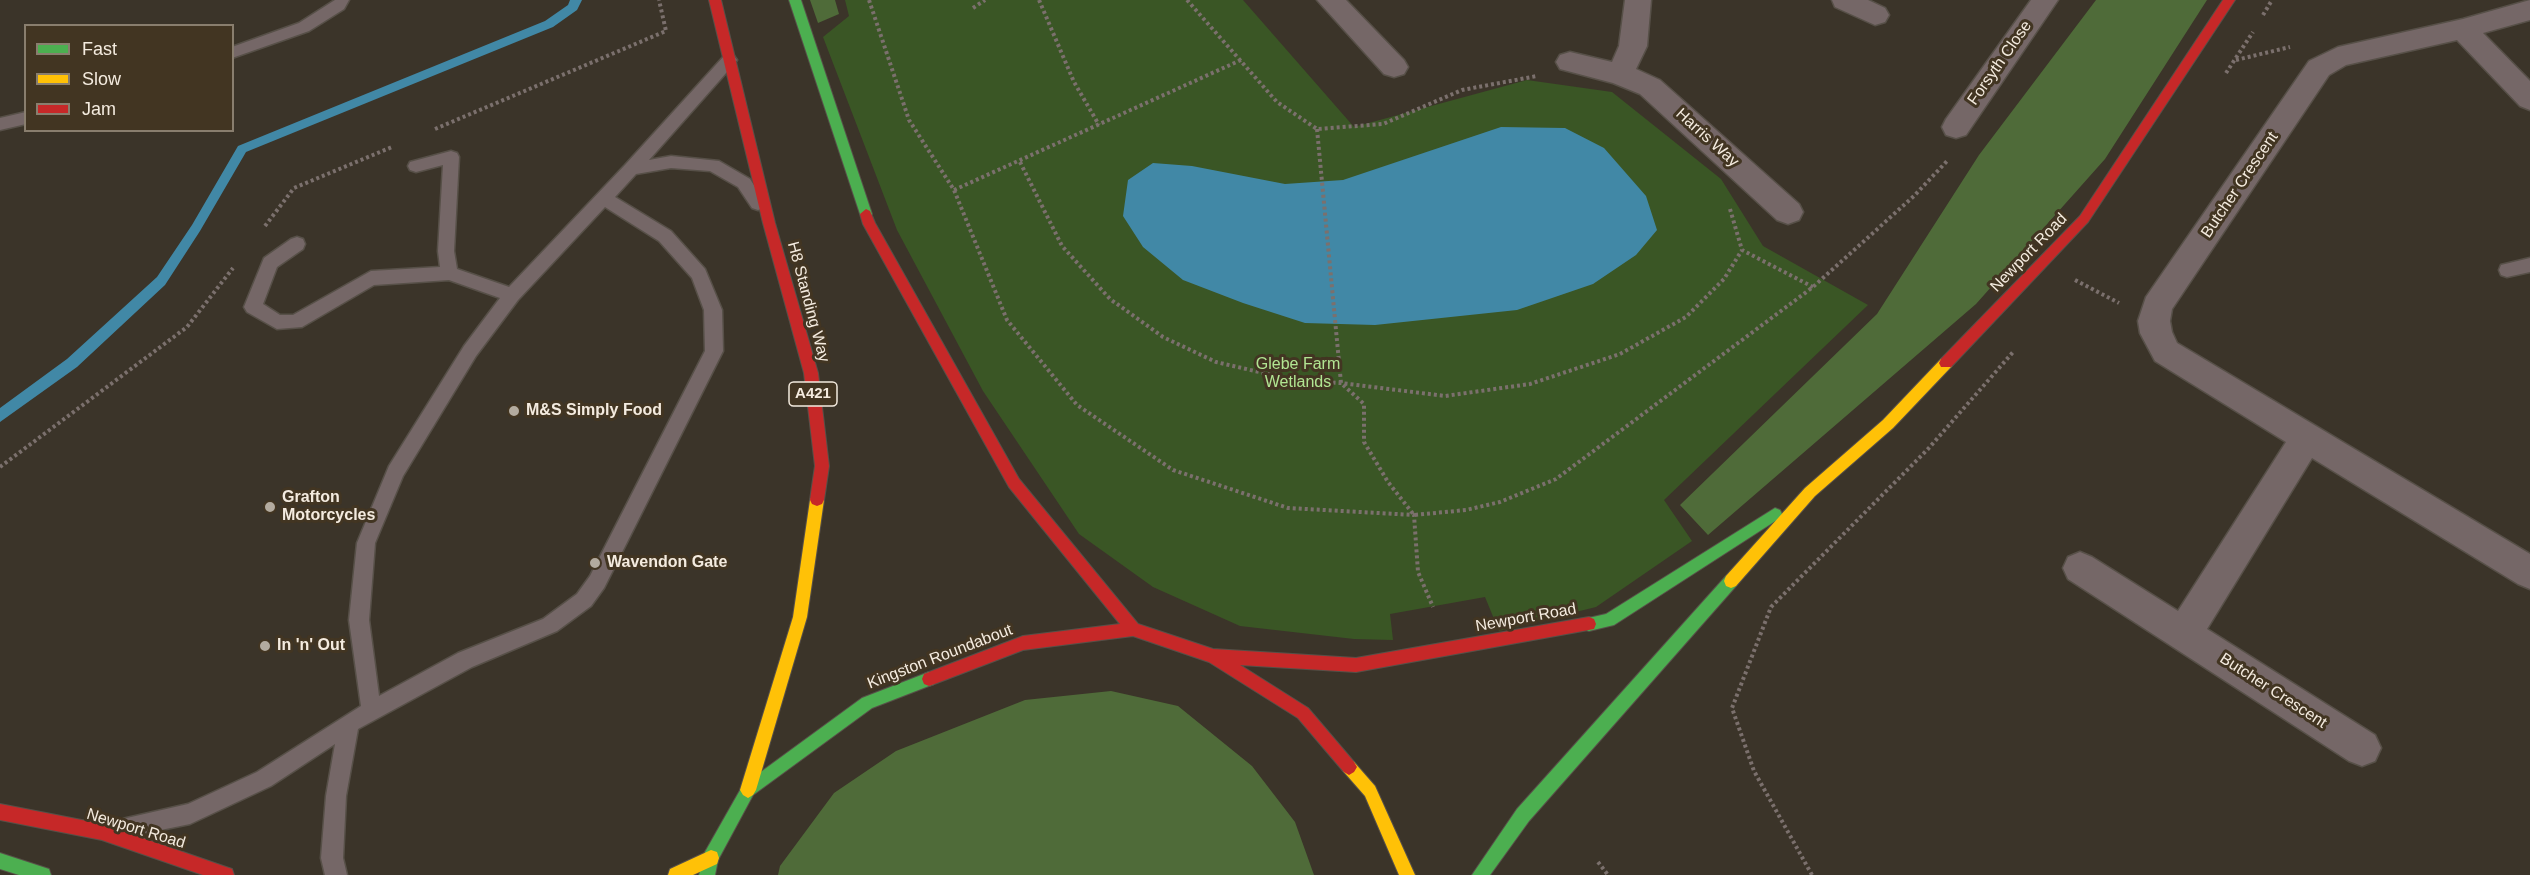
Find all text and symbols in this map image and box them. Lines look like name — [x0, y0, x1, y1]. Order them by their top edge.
street label: Forsyth Close — [1964, 17, 2036, 109]
legend — [24, 24, 234, 132]
text: Fast — [82, 39, 117, 59]
text: Slow — [82, 69, 121, 89]
text: Jam — [82, 99, 116, 119]
street label: Harris Way — [1671, 105, 1743, 171]
street label: Butcher Crescent — [2197, 128, 2283, 242]
street label: Newport Road — [1987, 210, 2071, 296]
street label: H8 Standing Way — [783, 240, 833, 364]
park label: Glebe Farm Wetlands — [1256, 355, 1340, 393]
road number: A421 — [789, 382, 837, 406]
place label: M&S Simply Food — [526, 401, 662, 421]
marker: M&S Simply Food — [507, 404, 521, 418]
place label: Grafton Motorcycles — [282, 488, 375, 526]
marker: Grafton Motorcycles — [263, 500, 277, 514]
place label: Wavendon Gate — [607, 553, 727, 573]
marker: Wavendon Gate — [588, 556, 602, 570]
street label: Newport Road — [1474, 600, 1578, 636]
street label: Kingston Roundabout — [865, 620, 1015, 694]
place label: In 'n' Out — [277, 636, 345, 656]
marker: In 'n' Out — [258, 639, 272, 653]
street label: Butcher Crescent — [2216, 649, 2330, 733]
street label: Newport Road — [84, 805, 188, 853]

